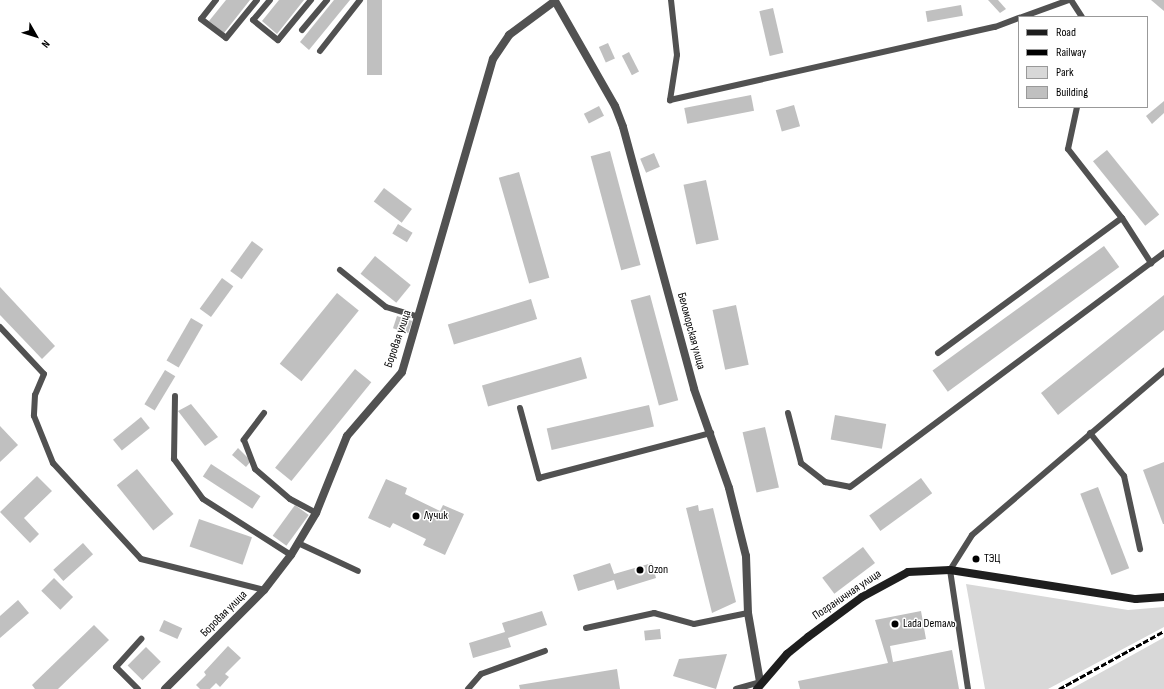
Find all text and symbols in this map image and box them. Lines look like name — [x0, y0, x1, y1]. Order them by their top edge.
north arrow — [16, 16, 56, 56]
legend — [1018, 16, 1148, 108]
text: Road — [1056, 25, 1076, 40]
text: N — [39, 37, 53, 50]
text: Railway — [1056, 45, 1086, 60]
text: Park — [1056, 65, 1074, 80]
text: Building — [1056, 85, 1088, 100]
street label: Беломорская улица — [674, 291, 708, 371]
street label: Боровая улица — [381, 308, 415, 370]
place label: Лучик — [424, 509, 448, 523]
marker: Лучик — [411, 511, 421, 521]
place label: ТЭЦ — [984, 552, 1000, 566]
marker: ТЭЦ — [971, 554, 981, 564]
place label: Ozon — [648, 563, 668, 577]
marker: Ozon — [635, 565, 645, 575]
street label: Пограничная улица — [810, 567, 884, 623]
street label: Боровая улица — [198, 588, 250, 640]
place label: Lada Dеталь — [903, 617, 956, 631]
marker: Lada Dеталь — [890, 619, 900, 629]

